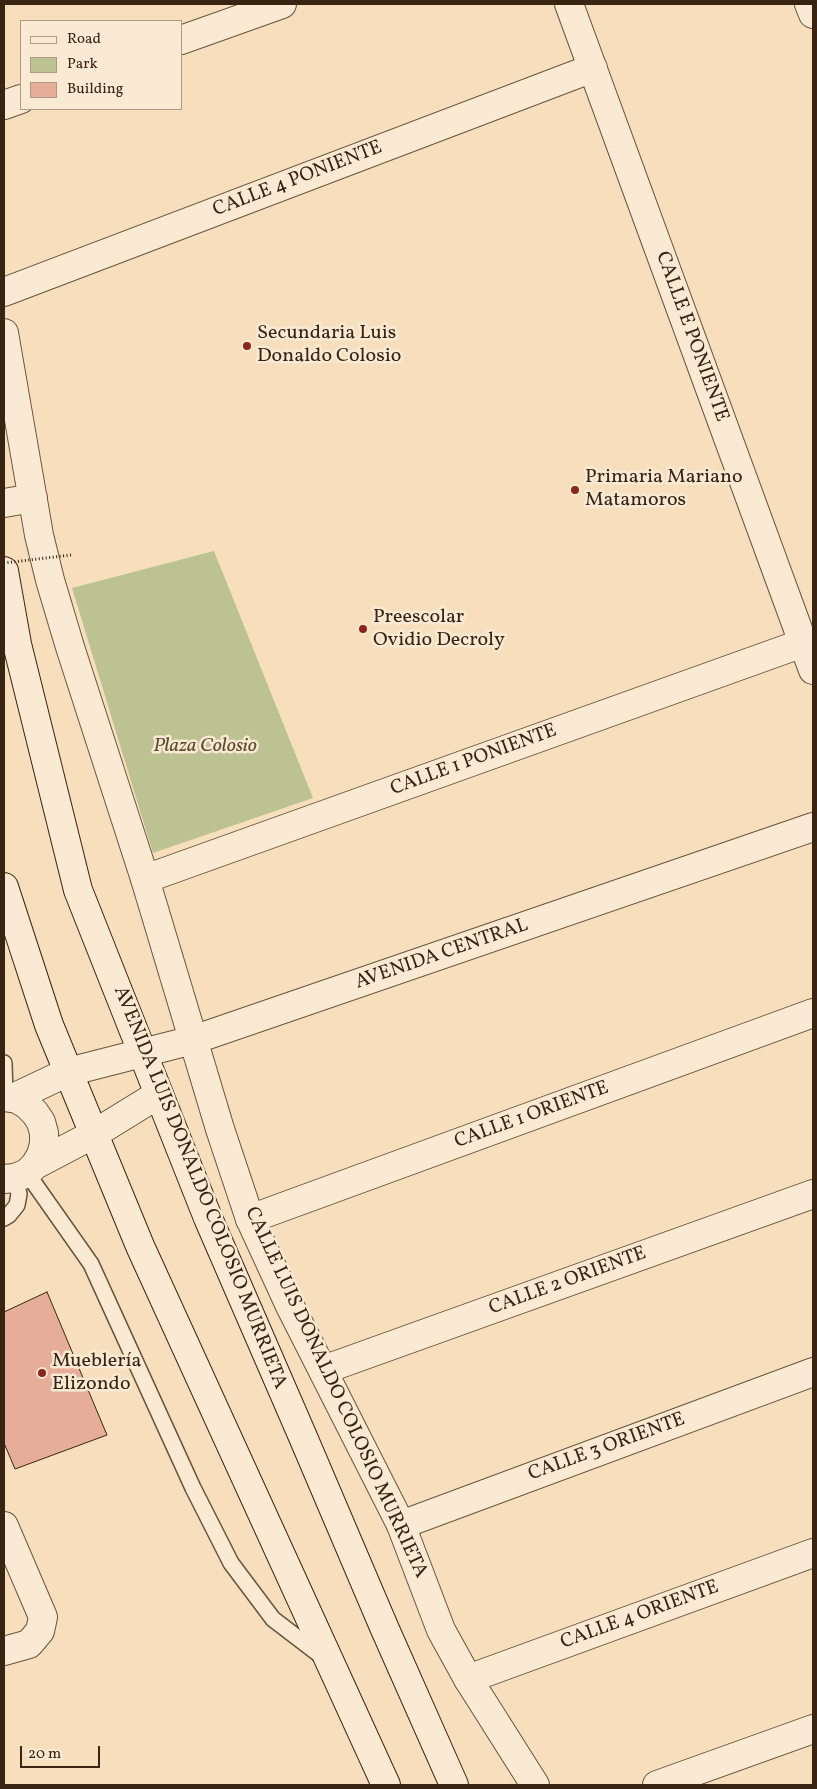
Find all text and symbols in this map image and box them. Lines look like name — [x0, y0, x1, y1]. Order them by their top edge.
legend — [20, 20, 182, 110]
text: Road — [67, 29, 101, 50]
text: Park — [67, 54, 98, 75]
text: Building — [67, 79, 123, 100]
street label: CALLE 4 PONIENTE — [210, 137, 386, 223]
street label: CALLE E PONIENTE — [649, 249, 733, 425]
place label: Secundaria Luis Donaldo Colosio — [257, 322, 401, 369]
marker: Secundaria Luis Donaldo Colosio — [241, 340, 253, 352]
place label: Primaria Mariano Matamoros — [585, 466, 743, 513]
marker: Primaria Mariano Matamoros — [569, 484, 581, 496]
place label: Preescolar Ovidio Decroly — [373, 606, 505, 653]
marker: Preescolar Ovidio Decroly — [357, 623, 369, 635]
street label: CALLE 1 PONIENTE — [388, 720, 560, 802]
park label: Plaza Colosio — [153, 735, 257, 759]
street label: AVENIDA CENTRAL — [352, 914, 532, 996]
street label: AVENIDA LUIS DONALDO COLOSIO MURRIETA — [107, 983, 291, 1393]
street label: CALLE 1 ORIENTE — [452, 1077, 612, 1155]
street label: CALLE LUIS DONALDO COLOSIO MURRIETA — [238, 1204, 432, 1582]
street label: CALLE 2 ORIENTE — [486, 1242, 650, 1322]
place label: Mueblería Elizondo — [52, 1350, 142, 1397]
marker: Mueblería Elizondo — [36, 1367, 48, 1379]
street label: CALLE 3 ORIENTE — [525, 1409, 689, 1487]
street label: CALLE 4 ORIENTE — [558, 1576, 722, 1656]
scale bar — [22, 1736, 102, 1768]
text: 20 m — [28, 1744, 61, 1765]

